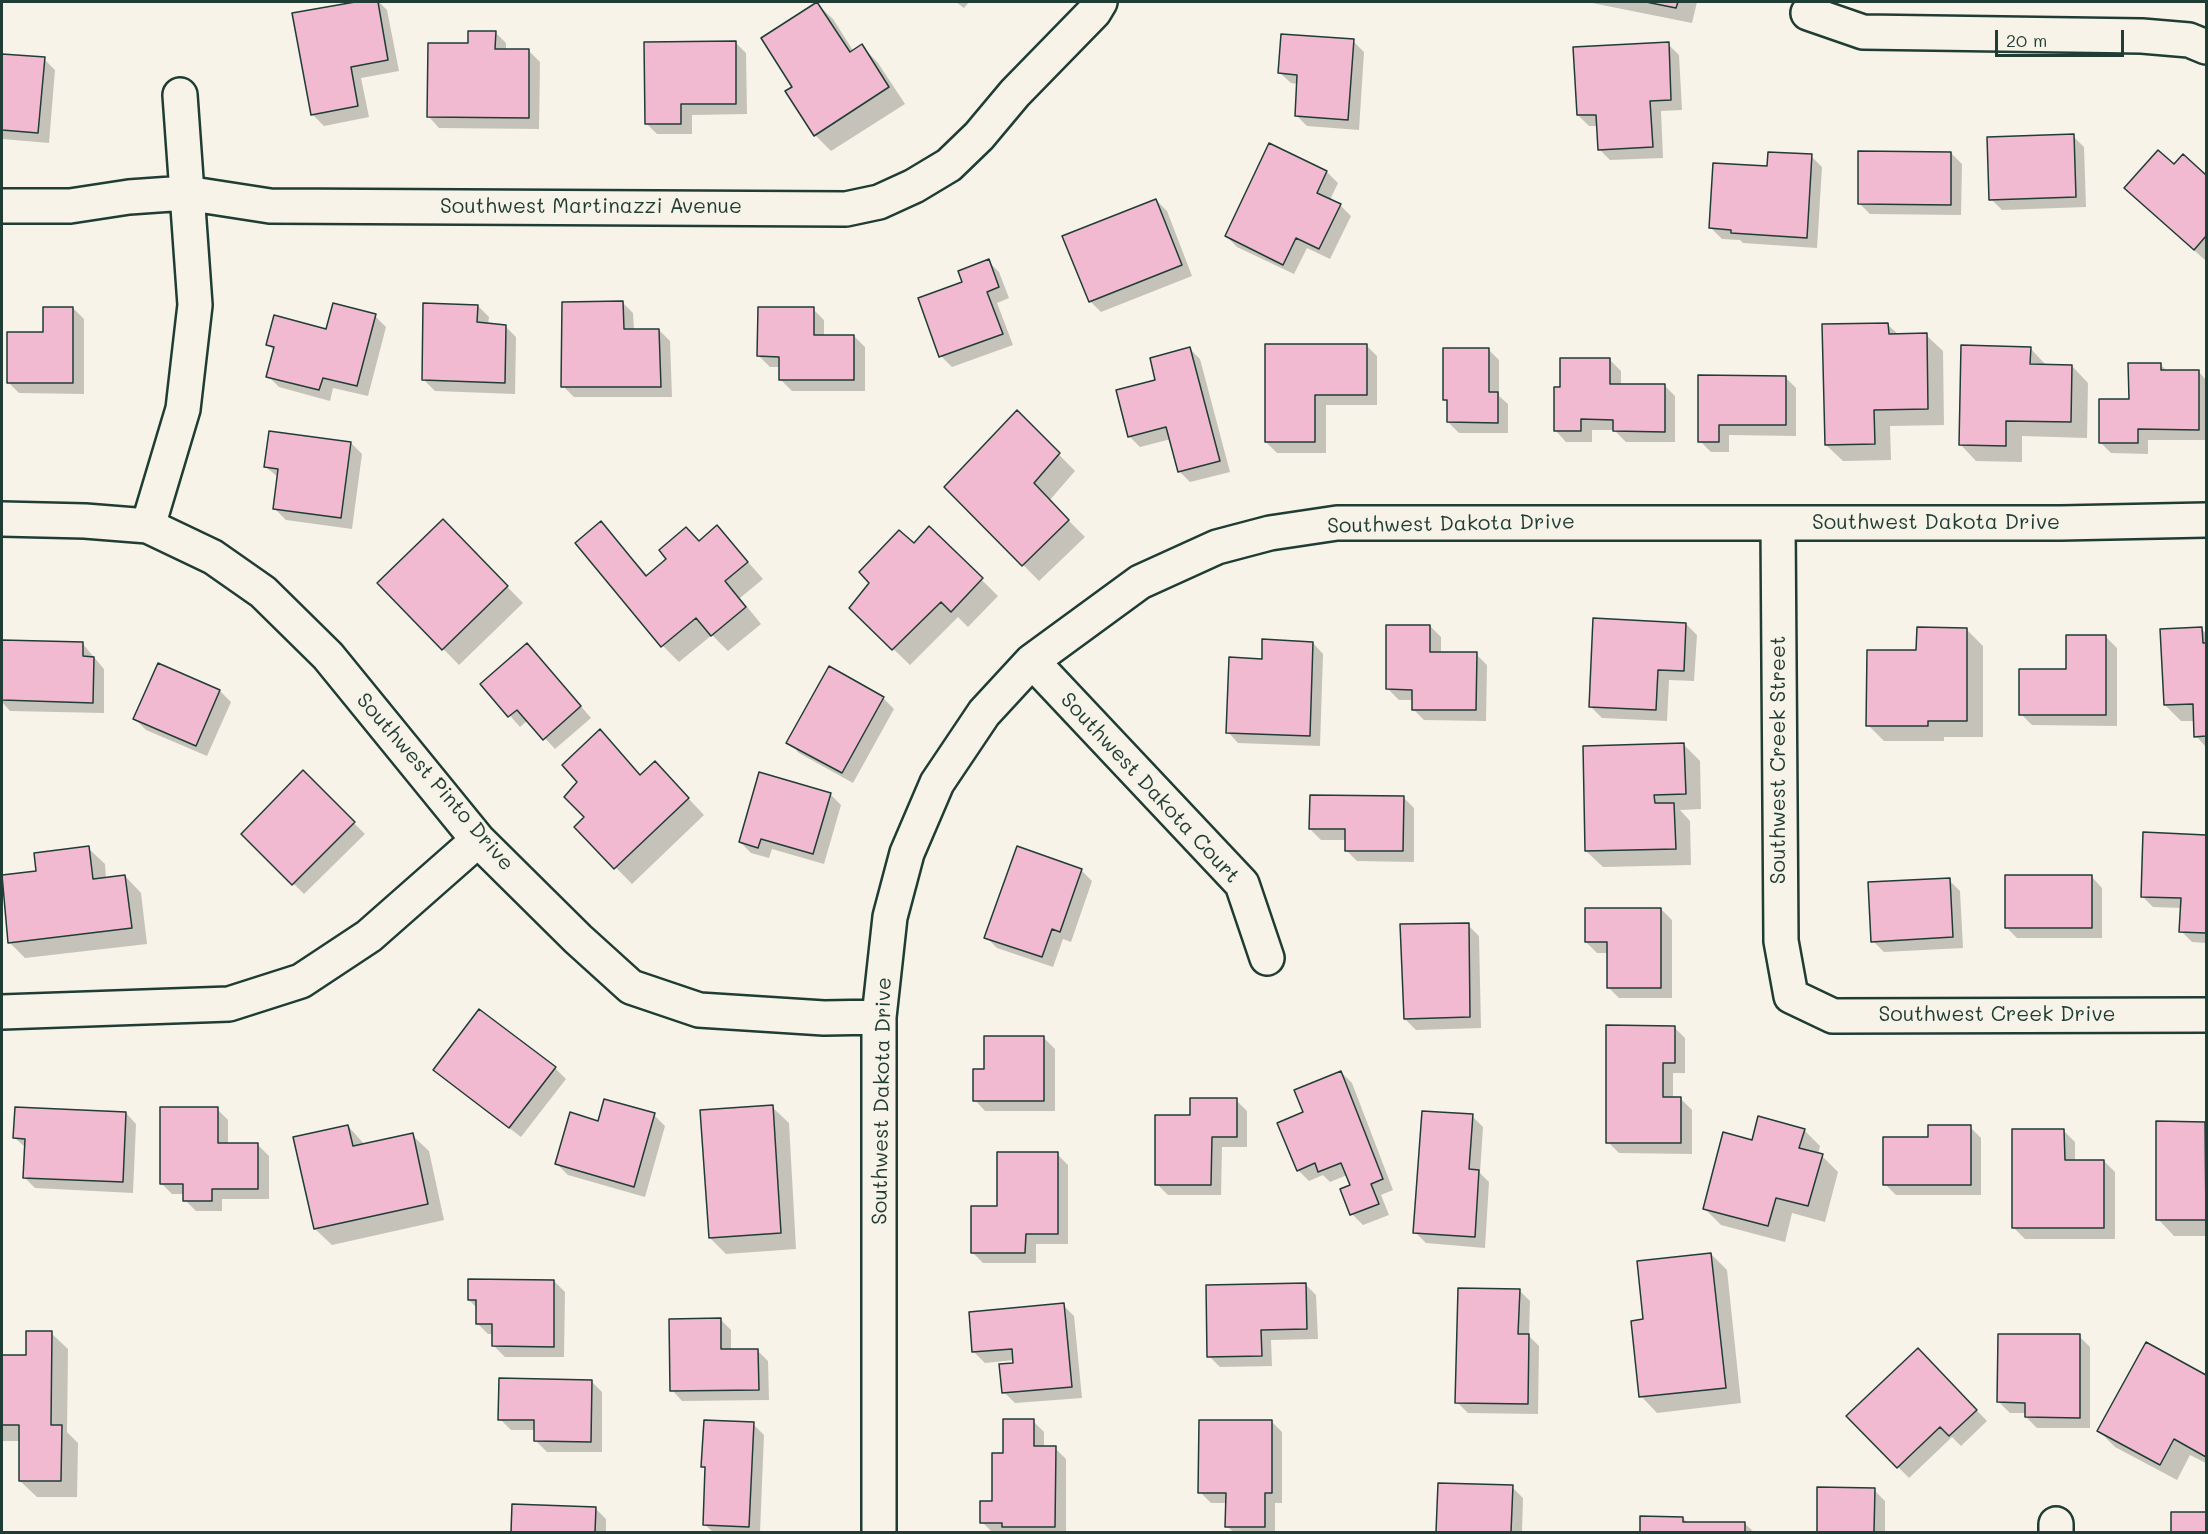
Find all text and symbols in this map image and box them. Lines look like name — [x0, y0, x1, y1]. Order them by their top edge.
scale bar — [1998, 18, 2127, 56]
text: 20 m — [2006, 28, 2047, 52]
street label: Southwest Martinazzi Avenue — [440, 194, 742, 220]
street label: Southwest Dakota Drive — [1327, 509, 1575, 539]
street label: Southwest Dakota Drive — [1812, 510, 2060, 536]
street label: Southwest Creek Street — [1766, 636, 1792, 884]
street label: Southwest Pinto Drive — [351, 688, 519, 876]
street label: Southwest Dakota Court — [1055, 688, 1245, 888]
street label: Southwest Dakota Drive — [867, 977, 897, 1225]
street label: Southwest Creek Drive — [1878, 1002, 2116, 1028]

